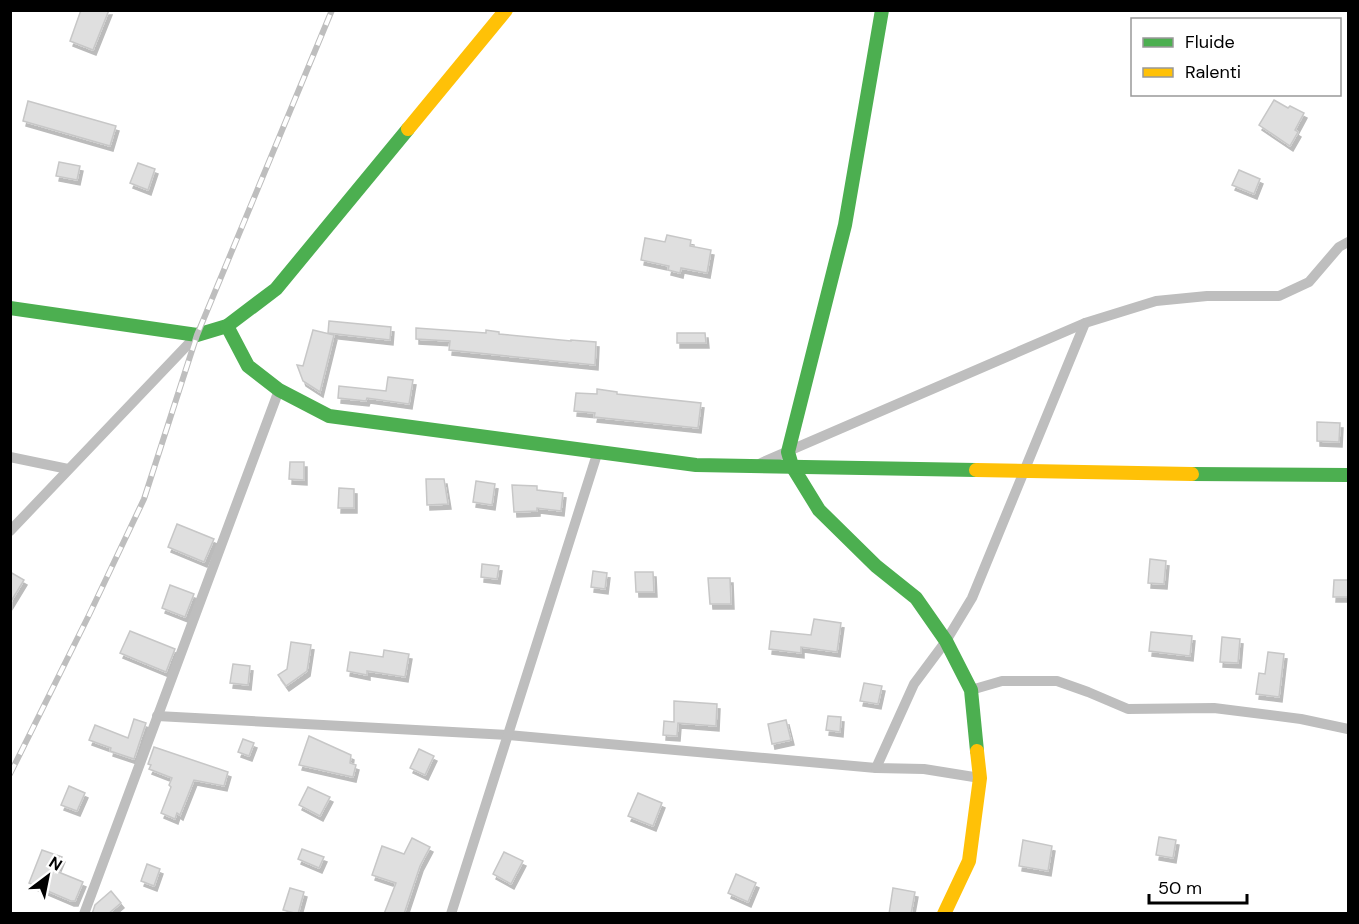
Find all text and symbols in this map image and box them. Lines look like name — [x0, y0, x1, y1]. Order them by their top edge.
legend — [1131, 18, 1341, 96]
text: Fluide — [1185, 30, 1235, 54]
text: Ralenti — [1185, 60, 1241, 84]
north arrow — [18, 846, 78, 906]
text: N — [45, 852, 66, 876]
scale bar — [1149, 867, 1246, 905]
text: 50 m — [1158, 876, 1202, 900]

